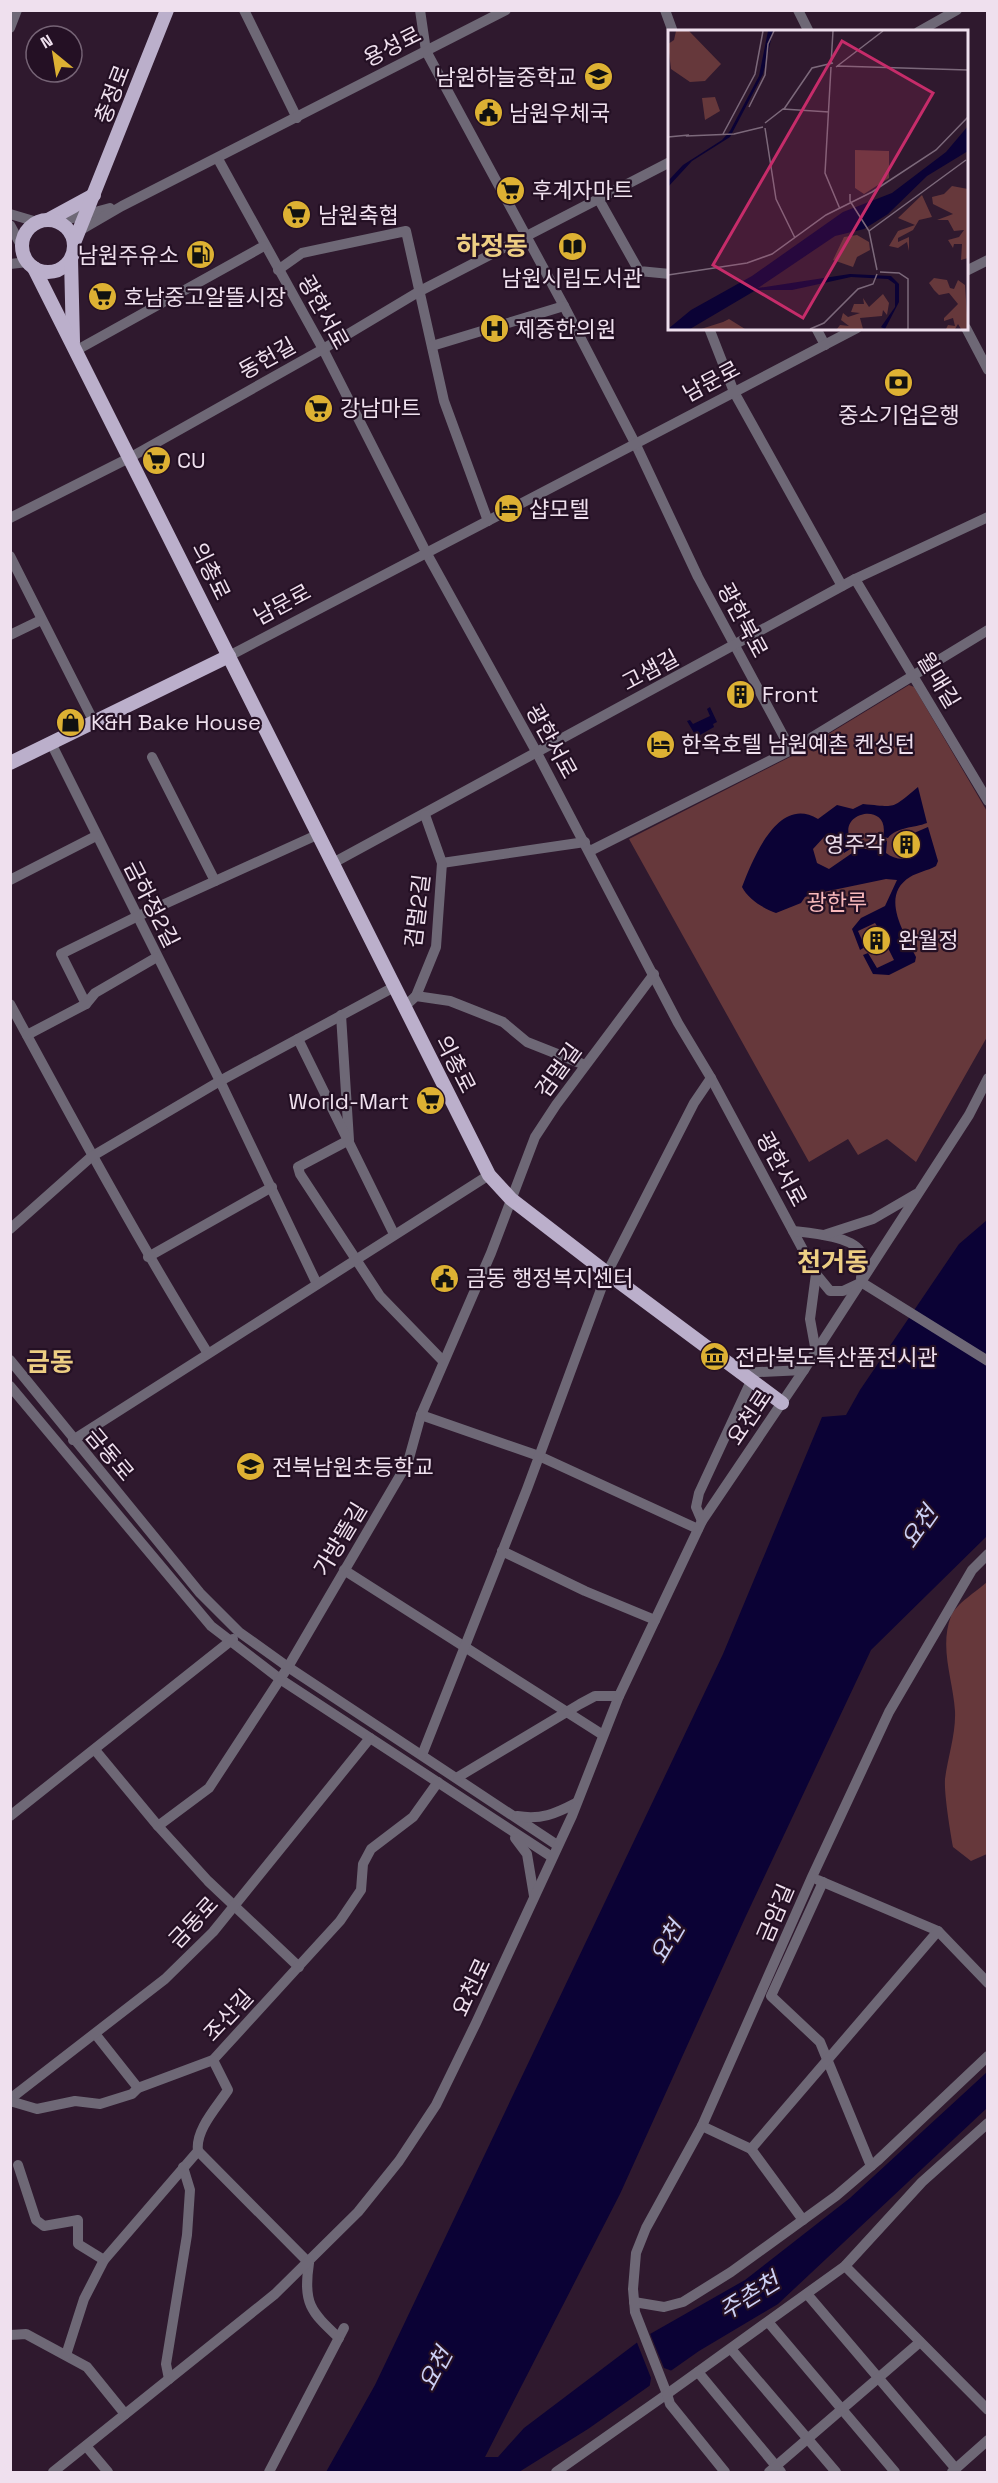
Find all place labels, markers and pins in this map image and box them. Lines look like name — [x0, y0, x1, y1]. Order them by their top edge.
school or university icon: 남원하늘중학교 — [582, 61, 614, 93]
place label: 남원하늘중학교 — [435, 63, 577, 91]
public building icon: 남원우체국 — [472, 97, 504, 129]
place label: 남원우체국 — [509, 99, 610, 127]
supermarket icon: 후계자마트 — [495, 174, 527, 206]
place label: 후계자마트 — [532, 176, 633, 204]
supermarket icon: 남원축협 — [281, 199, 313, 231]
place label: 남원축협 — [318, 201, 399, 229]
library icon: 남원시립도서관 — [556, 230, 588, 262]
fuel station icon: 남원주유소 — [184, 239, 216, 271]
place label: 남원주유소 — [78, 241, 179, 269]
place label: 남원시립도서관 — [501, 264, 643, 292]
supermarket icon: 호남중고알뜰시장 — [87, 281, 119, 313]
place label: 호남중고알뜰시장 — [124, 283, 286, 311]
hospital icon: 제중한의원 — [478, 313, 510, 345]
place label: 제중한의원 — [515, 315, 616, 343]
bank icon: 중소기업은행 — [883, 367, 915, 399]
supermarket icon: 강남마트 — [303, 392, 335, 424]
place label: 강남마트 — [340, 394, 421, 422]
place label: 중소기업은행 — [838, 401, 960, 429]
supermarket icon: CU — [140, 444, 172, 476]
place label: CU — [177, 446, 206, 474]
hotel icon: 샵모텔 — [492, 493, 524, 525]
place label: 샵모텔 — [529, 495, 590, 523]
building icon: Front — [725, 678, 757, 710]
place label: Front — [762, 680, 819, 708]
shop icon: K&H Bake House — [54, 706, 86, 738]
place label: K&H Bake House — [91, 708, 261, 736]
hotel icon: 한옥호텔 남원예촌 켄싱턴 — [644, 728, 676, 760]
place label: 한옥호텔 남원예촌 켄싱턴 — [681, 730, 915, 758]
building icon: 영주각 — [890, 828, 922, 860]
place label: 영주각 — [824, 830, 885, 858]
building icon: 완월정 — [861, 924, 893, 956]
place label: 완월정 — [898, 926, 959, 954]
supermarket icon: World-Mart — [414, 1085, 446, 1117]
place label: World-Mart — [289, 1087, 409, 1115]
public building icon: 금동 행정복지센터 — [429, 1262, 461, 1294]
place label: 금동 행정복지센터 — [466, 1264, 634, 1292]
museum icon: 전라북도특산품전시관 — [698, 1341, 730, 1373]
place label: 전라북도특산품전시관 — [735, 1343, 937, 1371]
school or university icon: 전북남원초등학교 — [235, 1451, 267, 1483]
place label: 전북남원초등학교 — [272, 1453, 434, 1481]

